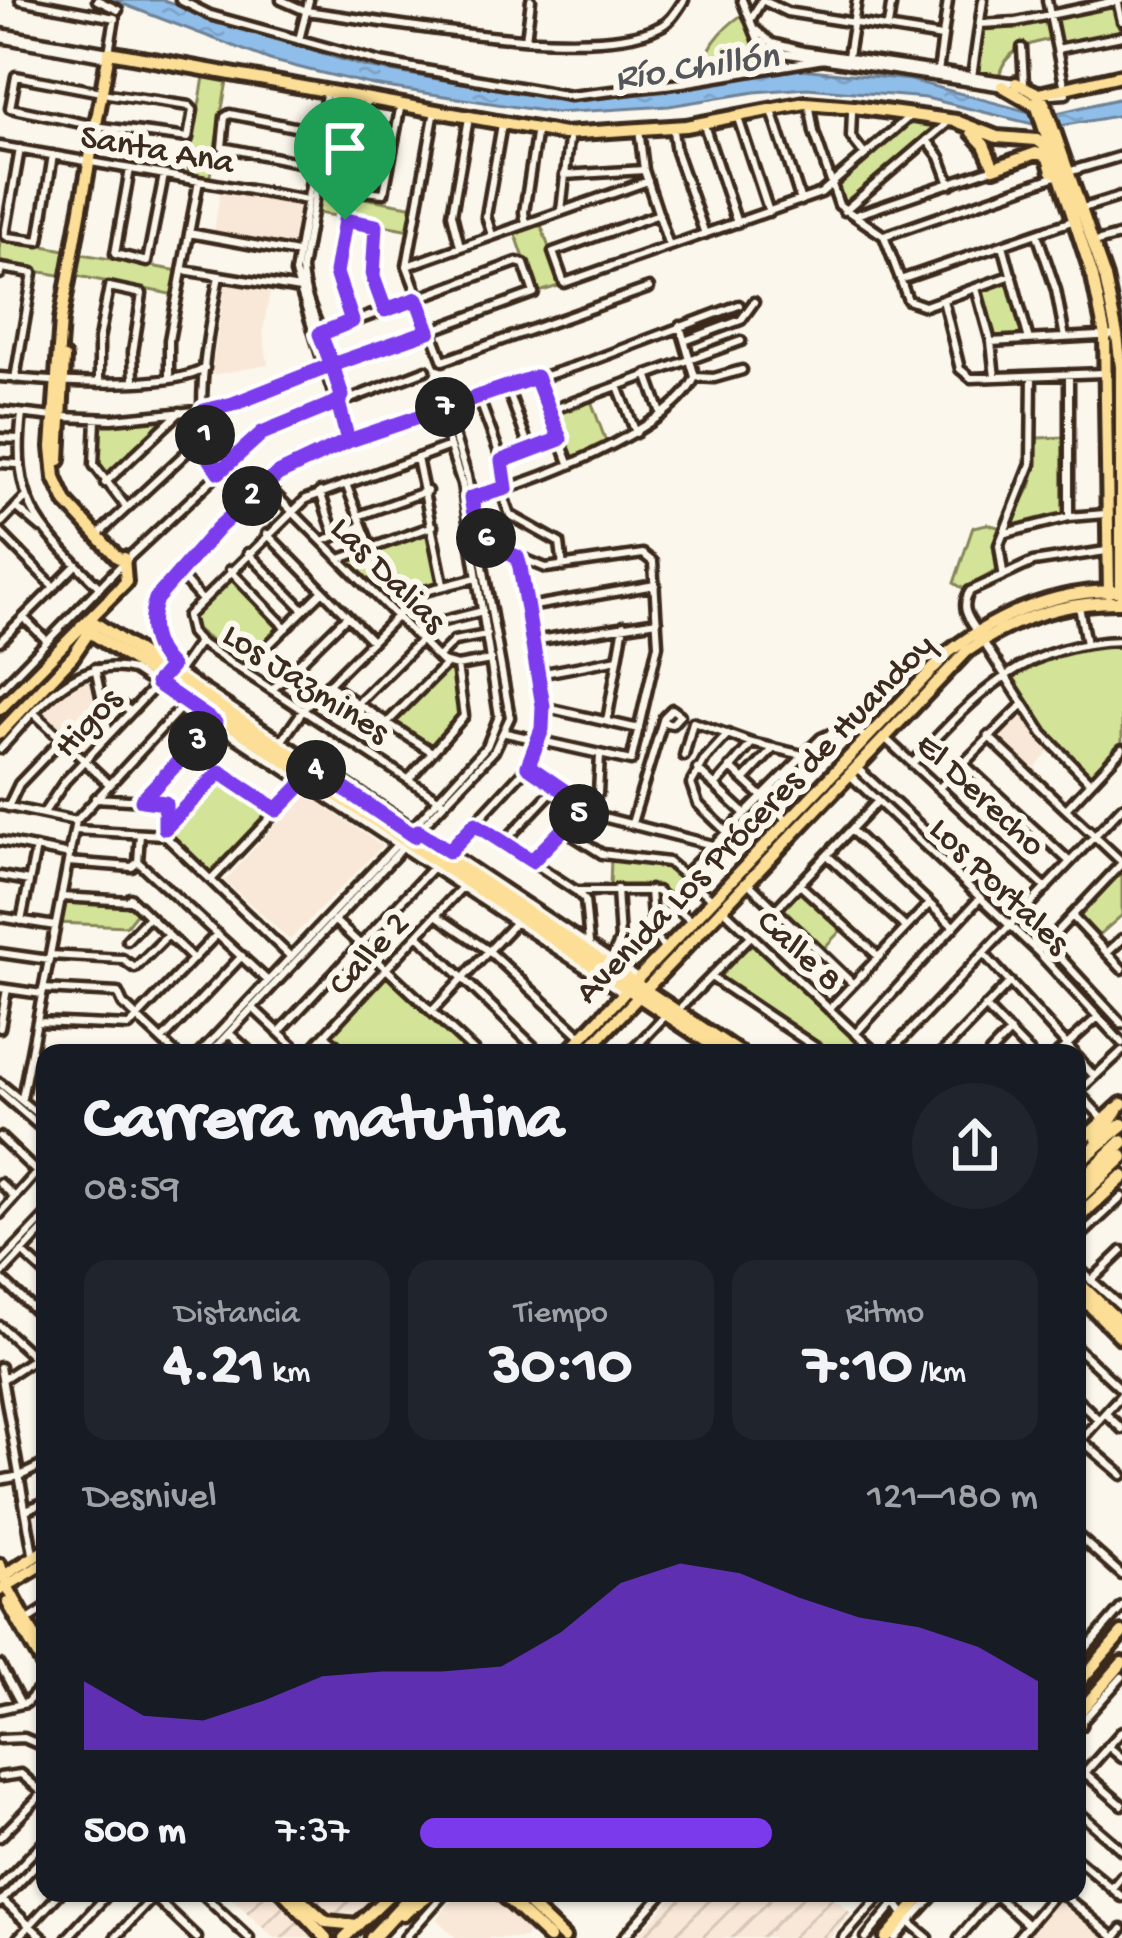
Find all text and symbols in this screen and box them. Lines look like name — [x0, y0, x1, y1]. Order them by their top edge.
water label: Río Chillón — [612, 36, 782, 104]
pin — [294, 97, 396, 220]
icon: arrive — [312, 115, 378, 181]
street label: Santa Ana — [77, 118, 238, 187]
pin: 7 — [415, 377, 475, 437]
text: 7 — [436, 388, 454, 426]
pin: 1 — [175, 405, 235, 465]
text: 1 — [198, 416, 212, 454]
pin: 2 — [222, 466, 282, 526]
text: 2 — [244, 477, 260, 515]
pin: 6 — [456, 508, 516, 568]
street label: Las Dalias — [319, 509, 455, 645]
text: 6 — [478, 519, 494, 557]
street label: Los Jazmines — [213, 615, 398, 756]
street label: Avenida Los Próceres de Huandoy — [568, 626, 946, 1015]
street label: Higos — [46, 679, 134, 769]
pin: 3 — [168, 711, 228, 771]
text: 3 — [189, 722, 207, 760]
street label: El Derecho — [904, 726, 1053, 868]
pin: 4 — [286, 740, 346, 800]
text: 4 — [308, 751, 324, 789]
pin: 5 — [549, 784, 609, 844]
text: 5 — [570, 795, 588, 833]
street label: Los Portales — [918, 810, 1078, 967]
street label: Calle 8 — [746, 902, 850, 1003]
street label: Calle 2 — [321, 904, 421, 1007]
button: share — [912, 1083, 1038, 1209]
text: Carrera matutina — [84, 1084, 564, 1162]
text: 08:59 — [84, 1168, 180, 1214]
text: Distancia — [175, 1296, 299, 1334]
text: Tiempo — [514, 1296, 608, 1334]
text: Ritmo — [846, 1296, 924, 1334]
text: 4.21 — [164, 1334, 264, 1404]
text: 30:10 — [490, 1334, 632, 1404]
text: 7:10 — [804, 1334, 912, 1404]
text: km — [264, 1355, 310, 1393]
text: /km — [912, 1355, 966, 1393]
text: Desnivel — [84, 1476, 217, 1522]
text: 121–180 m — [867, 1476, 1038, 1522]
text: 500 m — [84, 1810, 186, 1856]
text: 7:37 — [276, 1810, 349, 1856]

